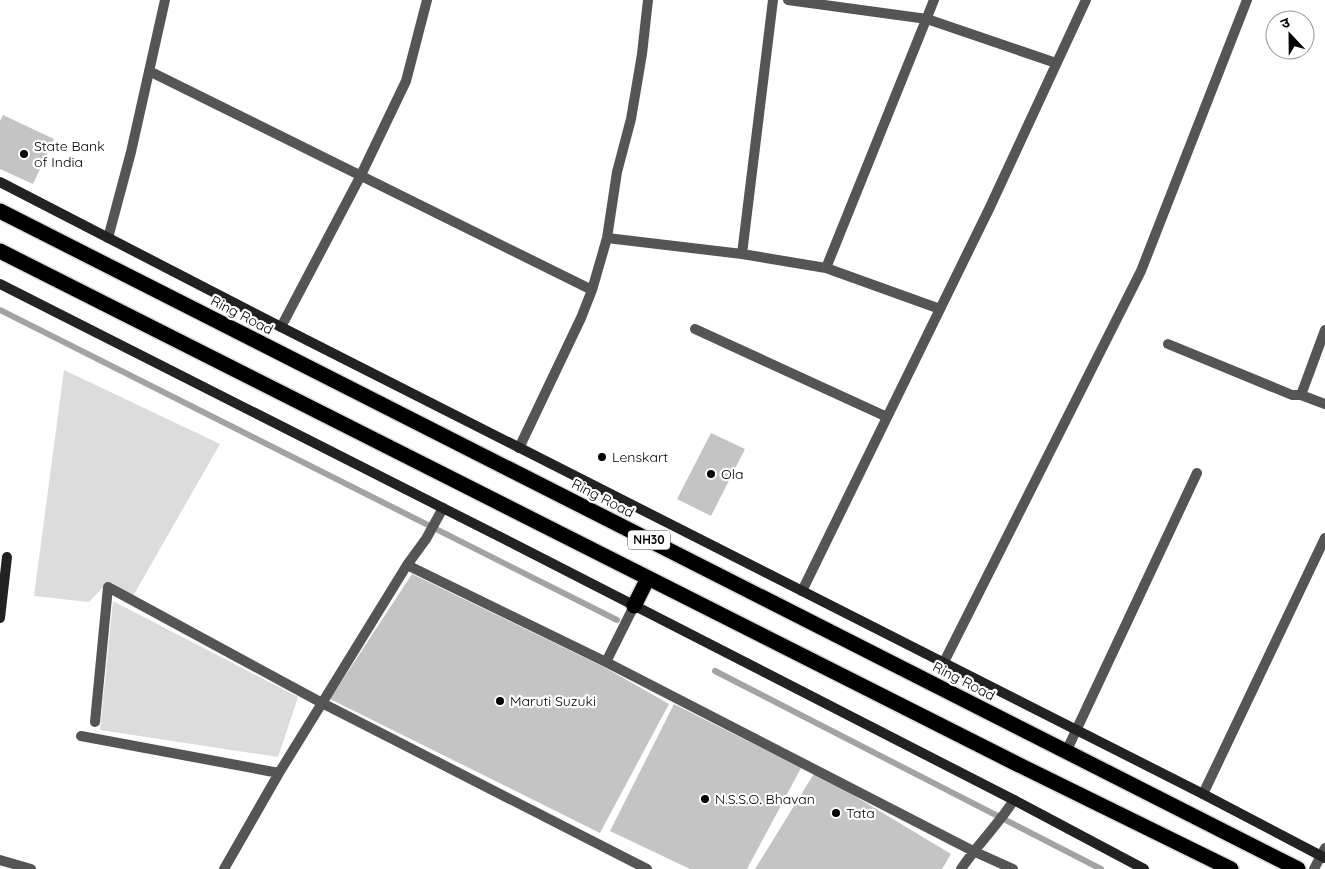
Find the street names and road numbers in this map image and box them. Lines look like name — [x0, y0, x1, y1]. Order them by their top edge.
street label: Ring Road — [208, 292, 276, 338]
street label: Ring Road — [569, 475, 637, 521]
road number: NH30 — [628, 530, 670, 550]
street label: Ring Road — [930, 658, 998, 704]

